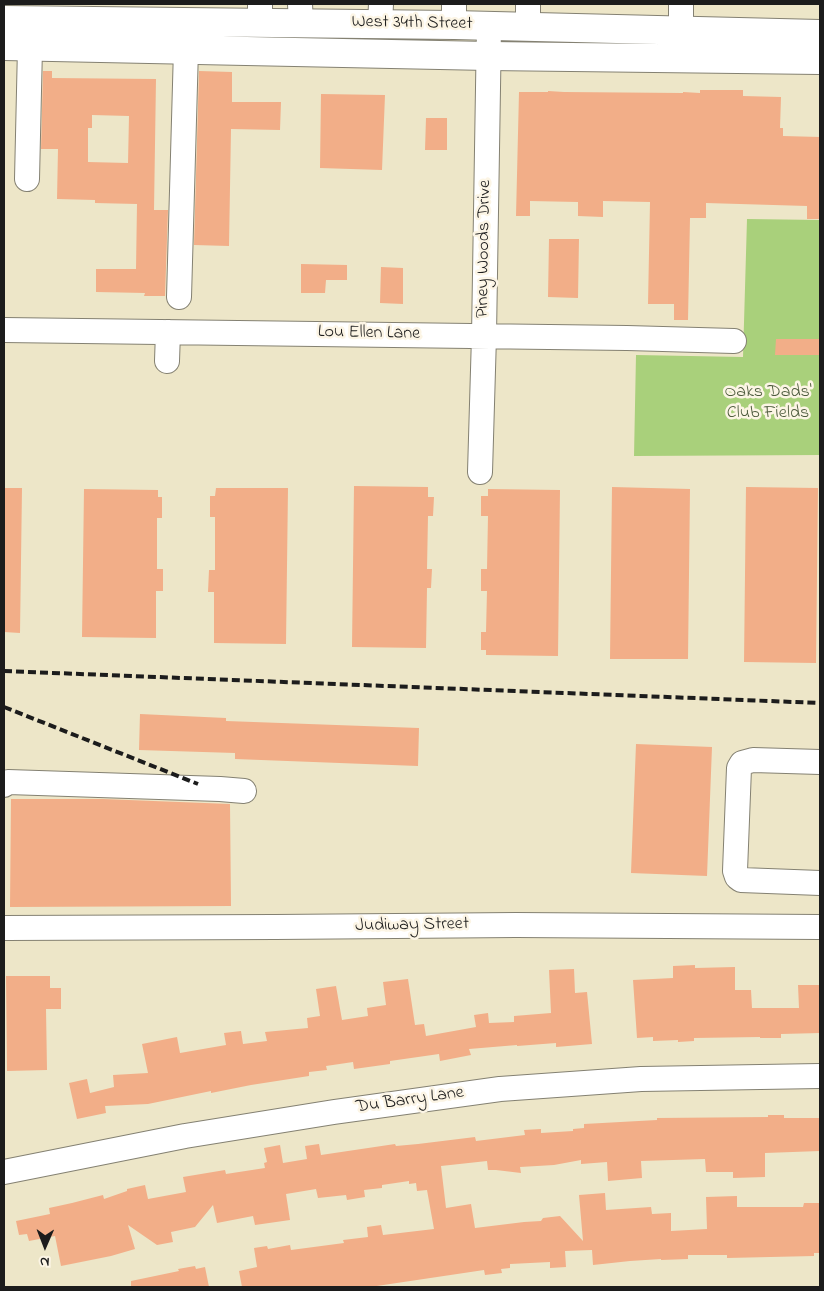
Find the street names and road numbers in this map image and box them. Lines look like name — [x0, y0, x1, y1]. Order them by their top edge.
street label: West 34th Street — [351, 12, 473, 36]
street label: Piney Woods Drive — [473, 180, 497, 318]
street label: Lou Ellen Lane — [318, 322, 420, 346]
street label: Judiway Street — [355, 914, 469, 938]
street label: Du Barry Lane — [355, 1083, 465, 1119]

